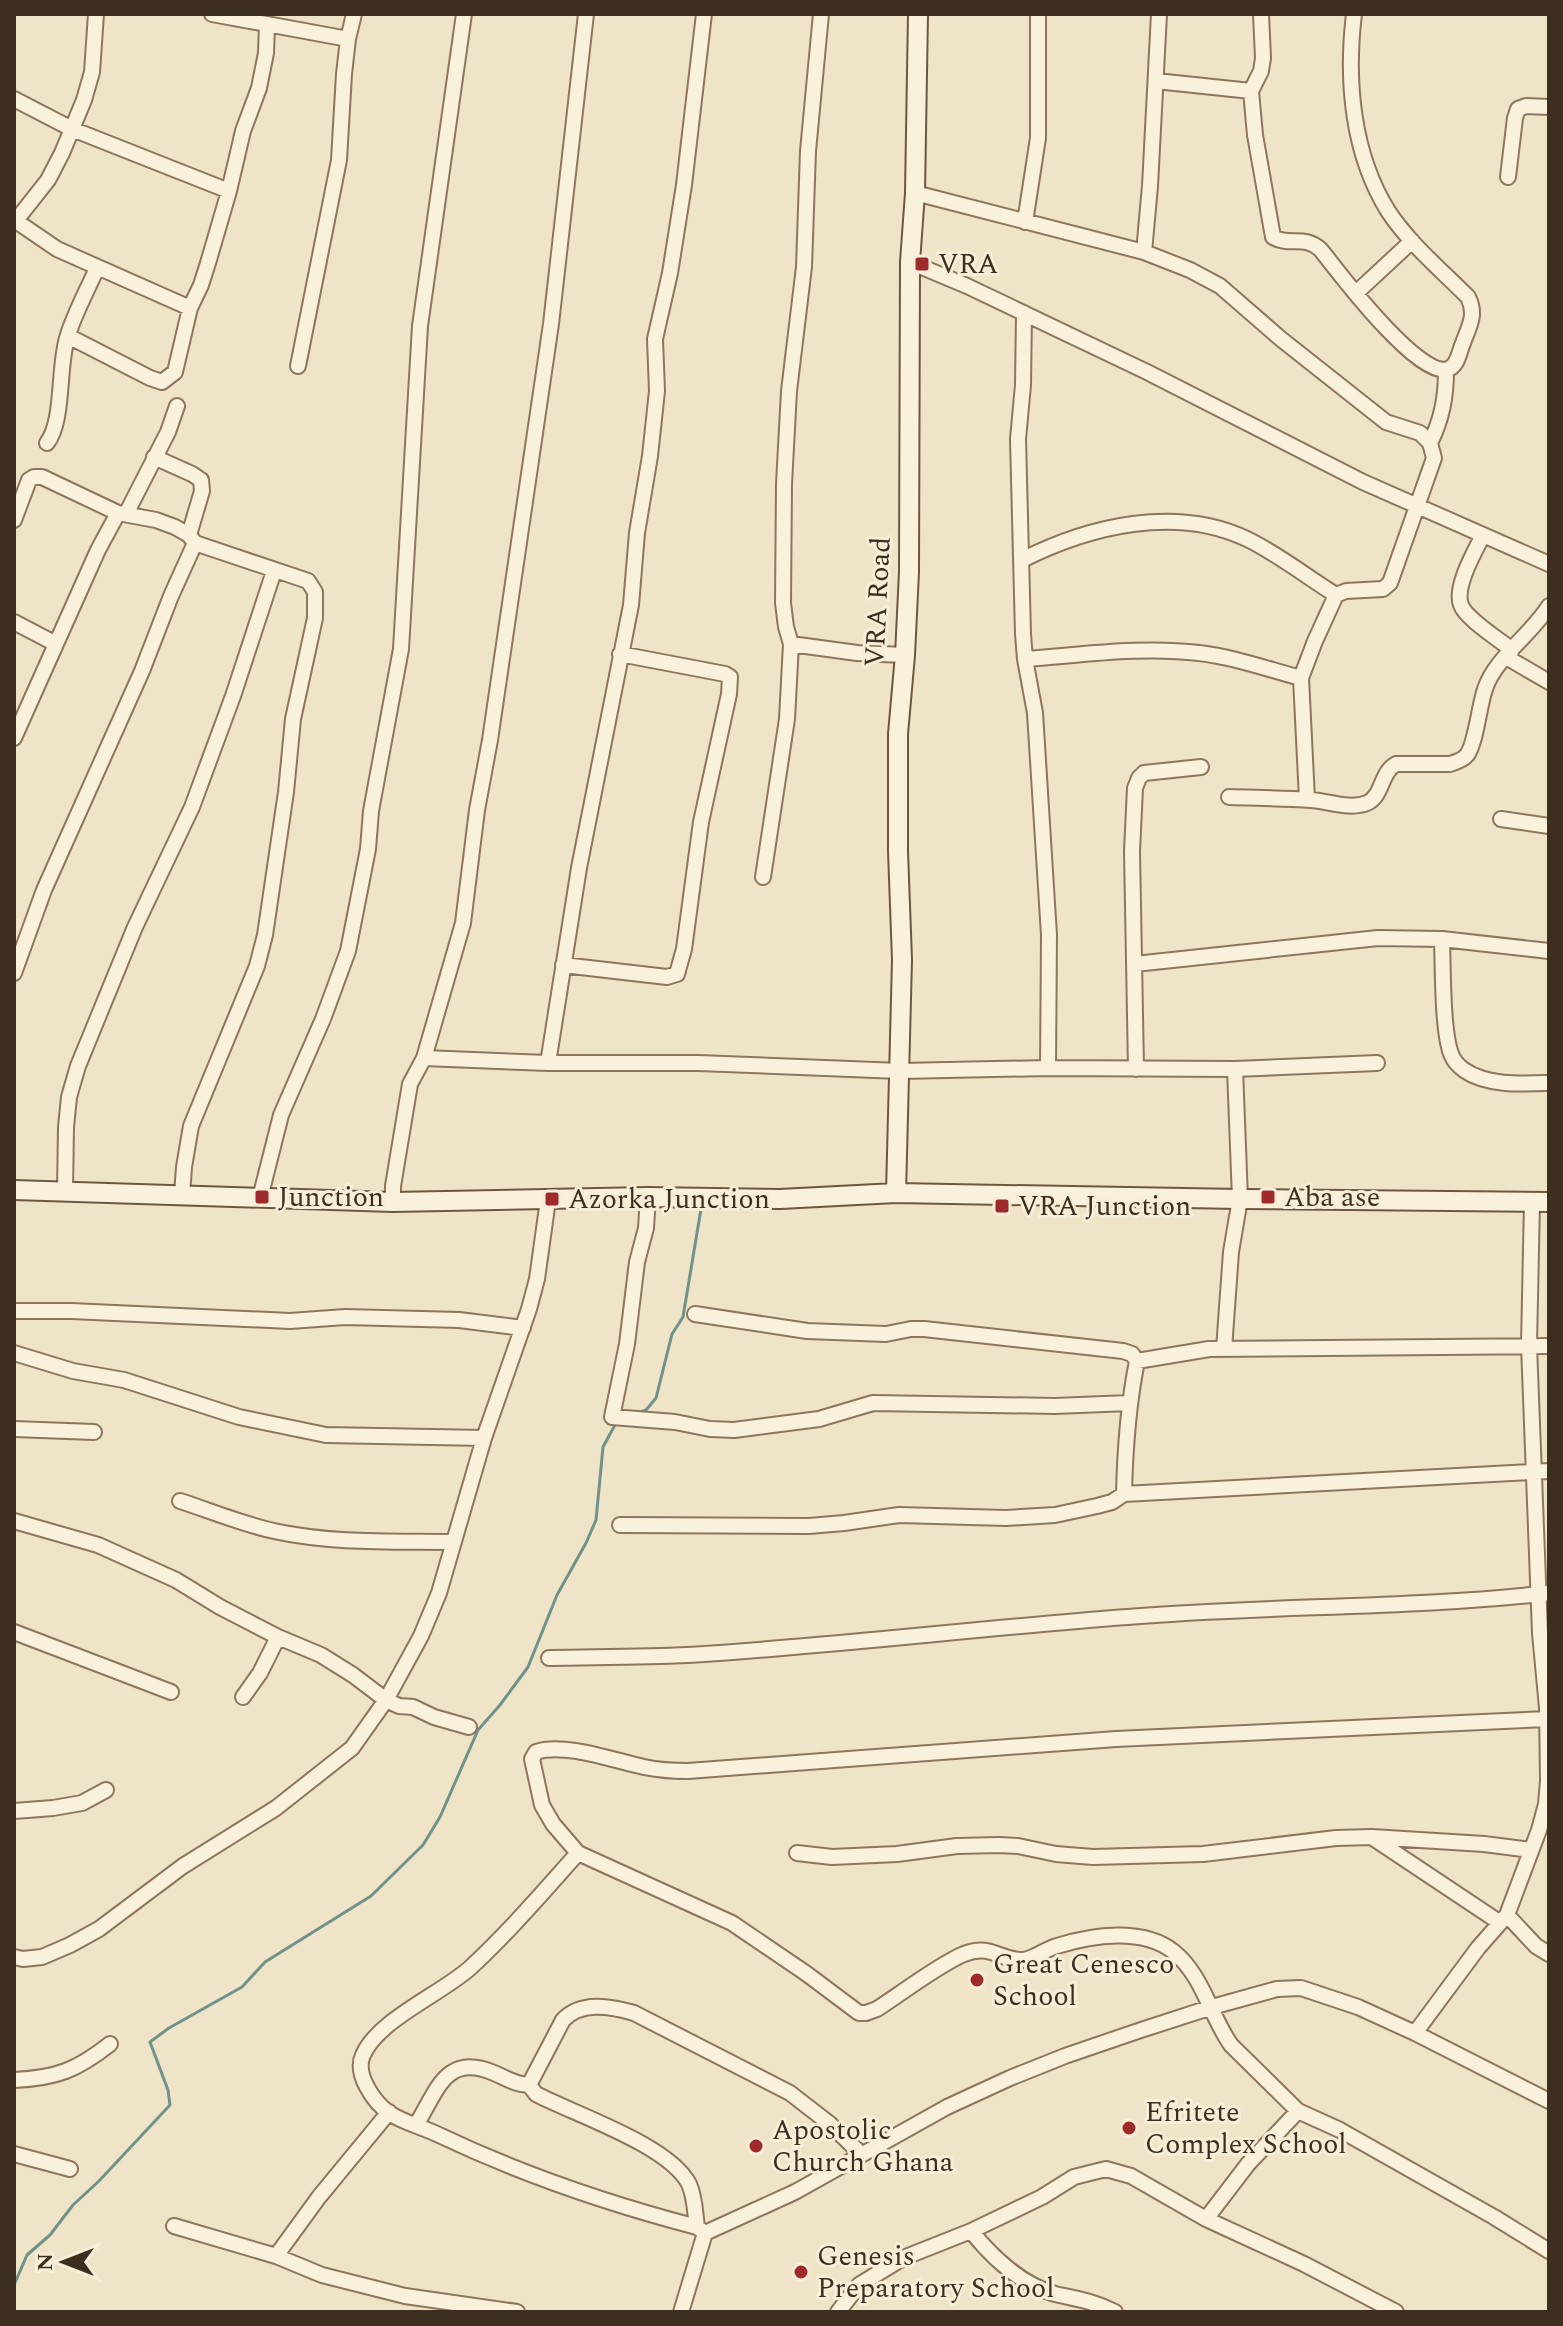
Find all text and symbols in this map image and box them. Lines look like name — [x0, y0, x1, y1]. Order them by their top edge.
place label: VRA — [938, 243, 998, 286]
marker: VRA — [913, 255, 931, 273]
street label: VRA Road — [853, 536, 903, 668]
place label: Junction — [278, 1176, 384, 1219]
place label: Aba ase — [1284, 1176, 1380, 1219]
place label: Azorka Junction — [568, 1178, 770, 1221]
place label: VRA Junction — [1018, 1185, 1191, 1228]
marker: Junction — [253, 1188, 271, 1206]
marker: Aba ase — [1259, 1188, 1277, 1206]
marker: Azorka Junction — [543, 1190, 561, 1208]
marker: VRA Junction — [993, 1197, 1011, 1215]
place label: Great Cenesco School — [993, 1943, 1174, 2018]
marker: Great Cenesco School — [968, 1971, 986, 1989]
place label: Efritete Complex School — [1145, 2091, 1347, 2166]
place label: Apostolic Church Ghana — [772, 2109, 954, 2184]
marker: Efritete Complex School — [1120, 2119, 1138, 2137]
marker: Apostolic Church Ghana — [747, 2137, 765, 2155]
north arrow — [24, 2222, 104, 2302]
place label: Genesis Preparatory School — [817, 2235, 1054, 2310]
text: N — [29, 2253, 62, 2271]
marker: Genesis Preparatory School — [792, 2263, 810, 2281]

